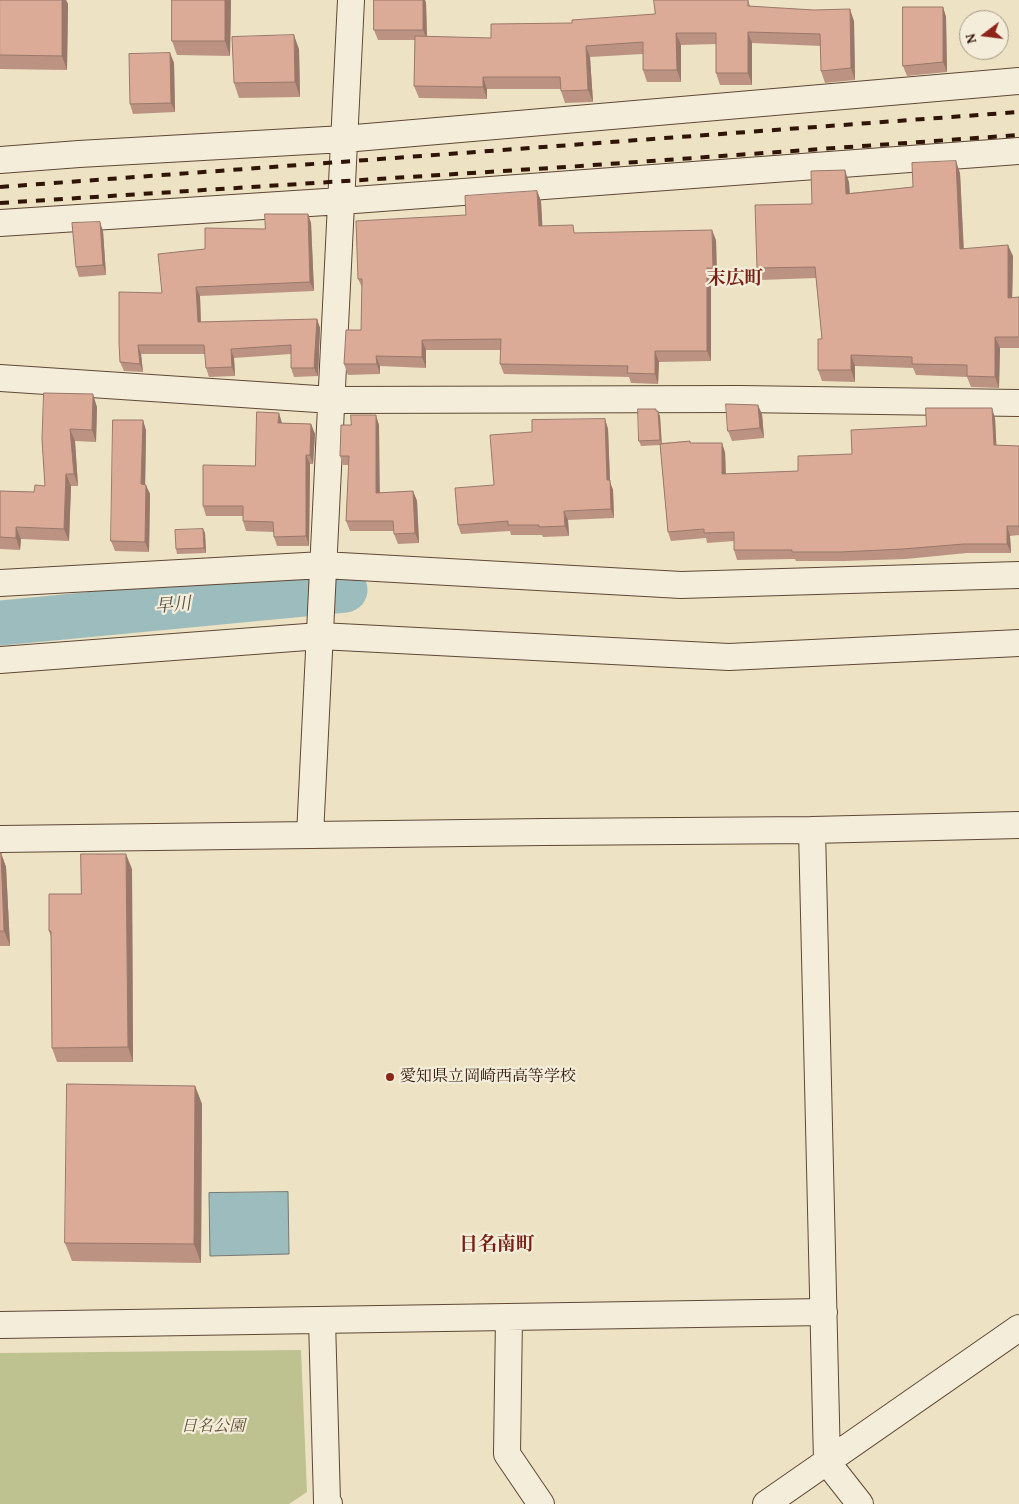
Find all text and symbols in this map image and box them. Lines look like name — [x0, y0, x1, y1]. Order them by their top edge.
north arrow — [959, 10, 1009, 60]
text: N — [960, 32, 981, 46]
district label: 末広町 — [707, 268, 763, 290]
water label: 早川 — [154, 594, 192, 618]
place label: 愛知県立岡崎西高等学校 — [400, 1067, 576, 1087]
marker: 愛知県立岡崎西高等学校 — [384, 1071, 396, 1083]
district label: 日名南町 — [459, 1234, 535, 1256]
park label: 日名公園 — [181, 1417, 245, 1437]

